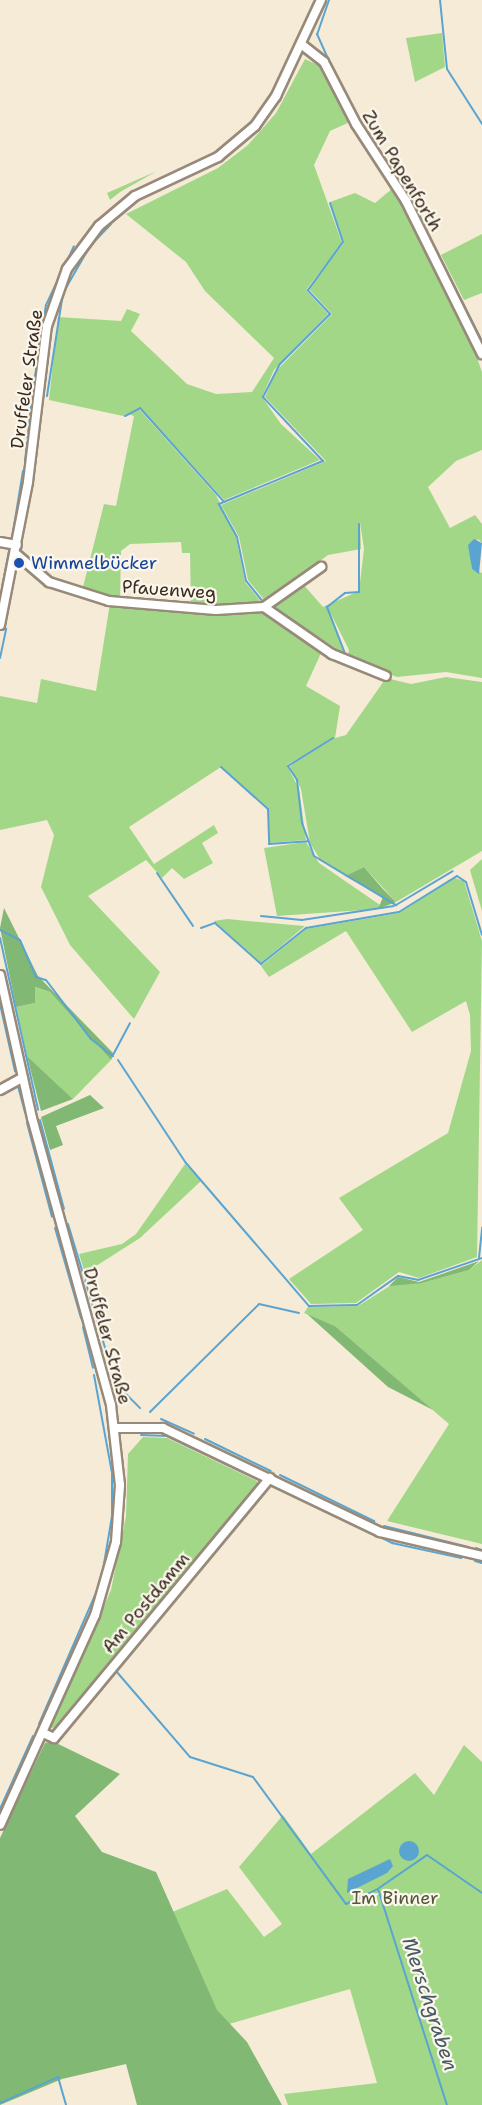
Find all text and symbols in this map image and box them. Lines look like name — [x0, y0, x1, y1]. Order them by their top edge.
street label: Zum Papenforth — [357, 107, 447, 235]
street label: Druffeler Straße — [7, 308, 47, 450]
place label: Wimmelbücker — [31, 552, 157, 574]
marker: Wimmelbücker — [12, 556, 26, 570]
street label: Pfauenweg — [121, 576, 217, 604]
street label: Druffeler Straße — [78, 1265, 136, 1407]
street label: Am Postdamm — [98, 1548, 194, 1658]
park label: Im Binner — [352, 1887, 438, 1909]
water label: Merschgraben — [397, 1934, 463, 2074]

